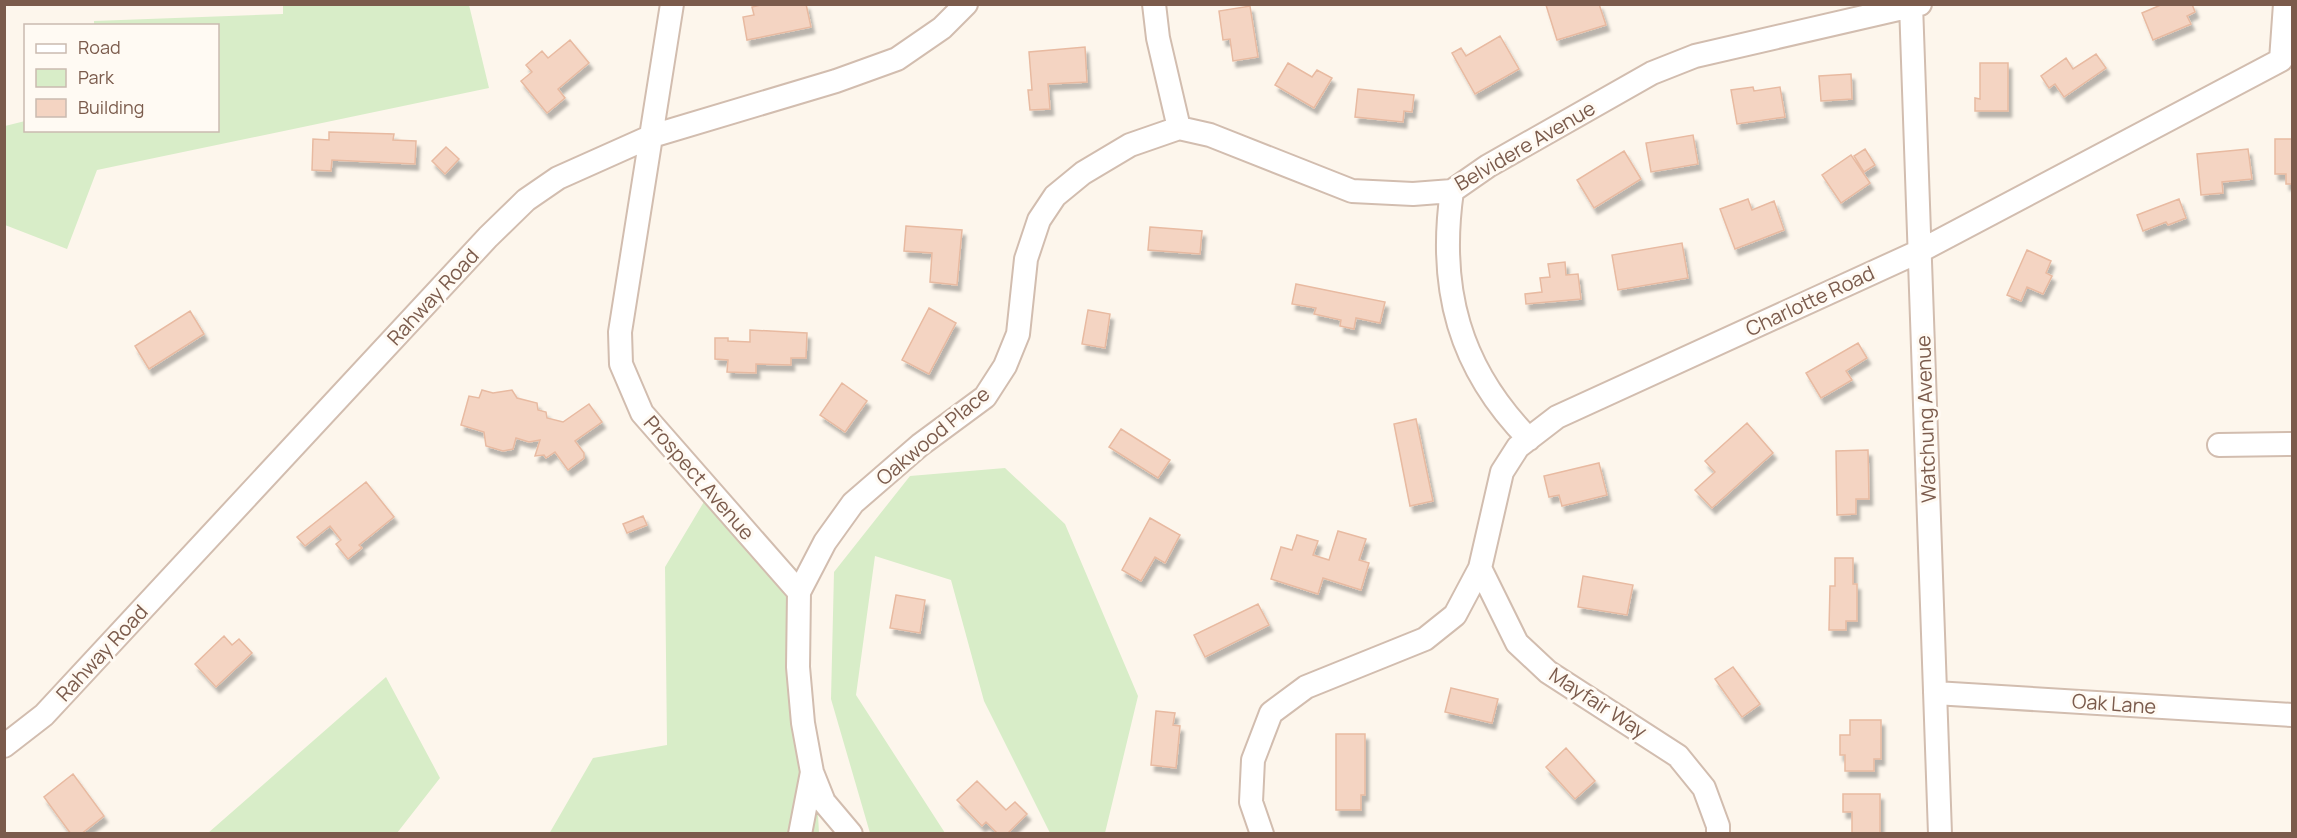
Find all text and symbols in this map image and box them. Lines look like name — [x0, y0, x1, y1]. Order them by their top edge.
legend — [24, 24, 219, 132]
text: Road — [78, 35, 121, 59]
text: Park — [78, 65, 115, 89]
street label: Belvidere Avenue — [1450, 94, 1600, 197]
text: Building — [78, 95, 144, 119]
street label: Rahway Road — [381, 243, 484, 351]
street label: Charlotte Road — [1741, 259, 1878, 342]
street label: Watchung Avenue — [1909, 335, 1942, 503]
street label: Oakwood Place — [870, 380, 995, 491]
street label: Prospect Avenue — [638, 410, 761, 546]
street label: Rahway Road — [50, 599, 153, 707]
street label: Mayfair Way — [1544, 661, 1653, 744]
street label: Oak Lane — [2071, 687, 2157, 720]

